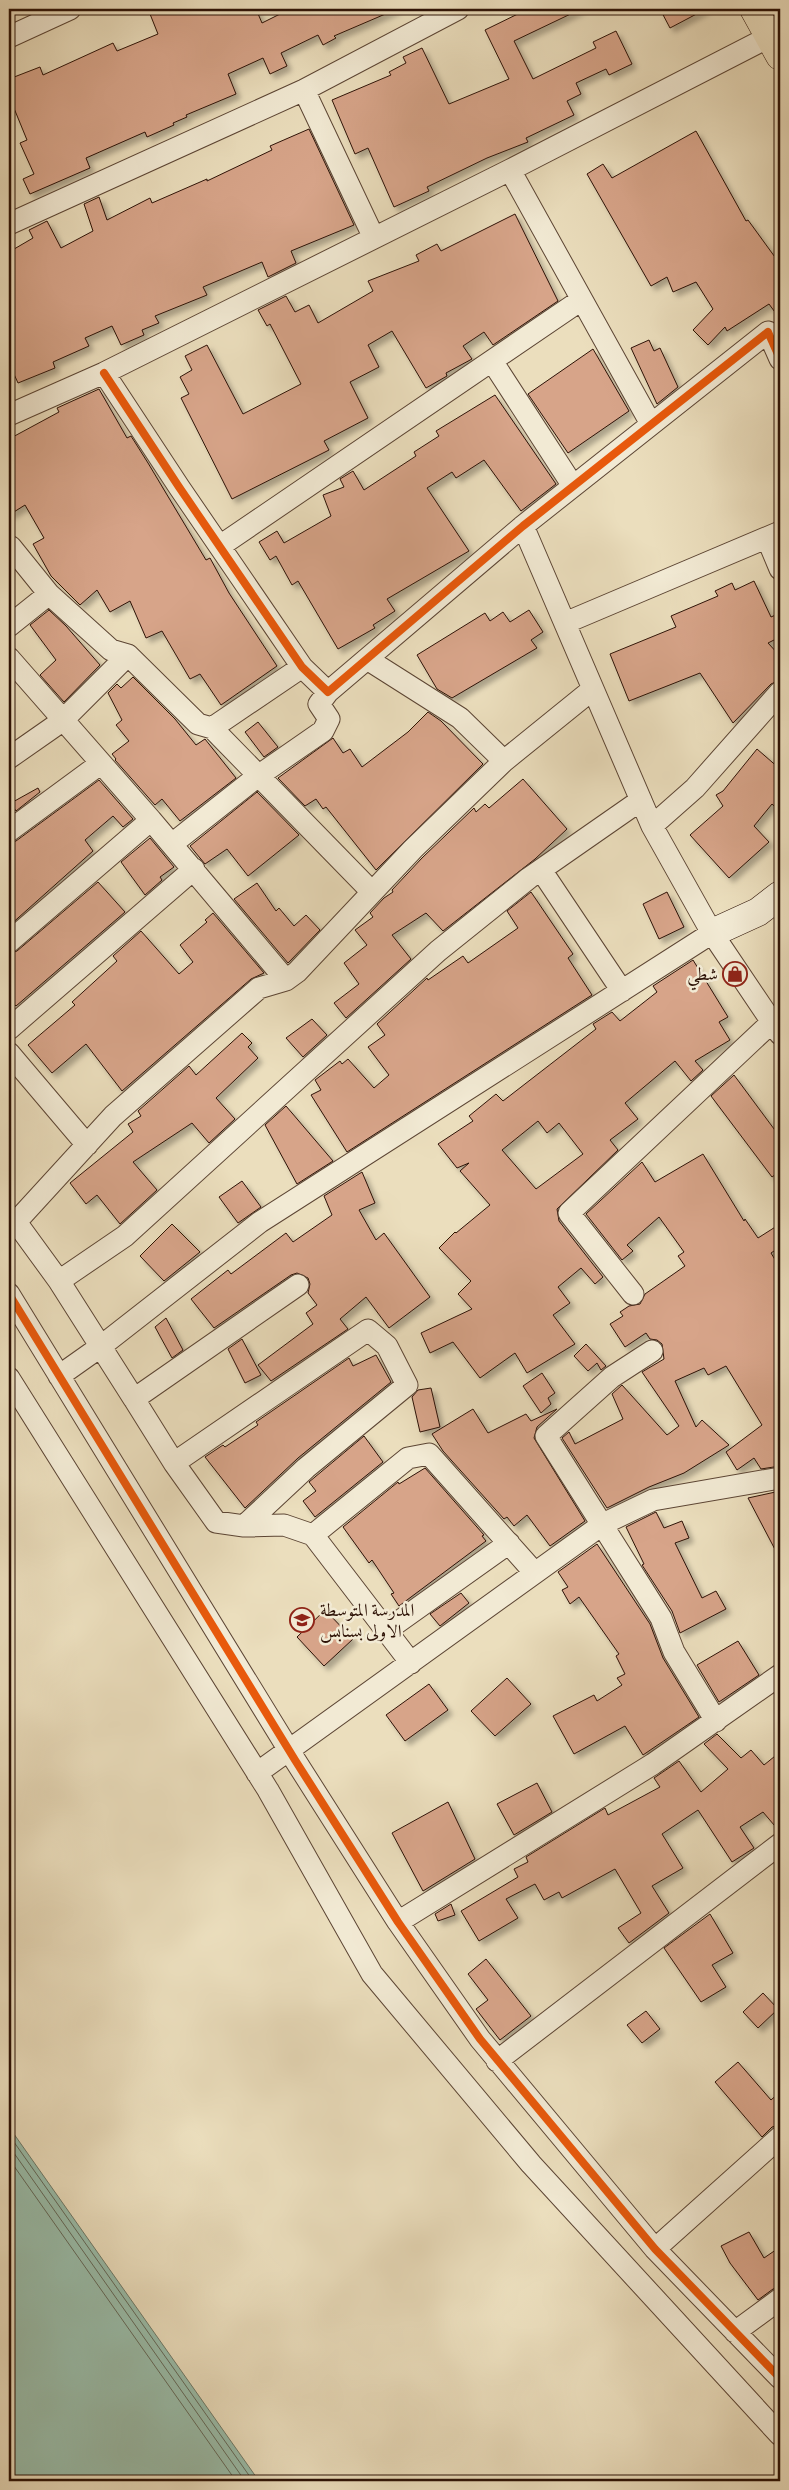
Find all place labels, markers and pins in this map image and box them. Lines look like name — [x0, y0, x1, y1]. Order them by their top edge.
shop icon: شطي — [722, 961, 748, 987]
place label: شطي — [687, 962, 718, 991]
place label: المدرسة المتوسطة الاولى بسنابس — [320, 1598, 415, 1643]
school or university icon: المدرسة المتوسطة الاولى بسنابس — [289, 1607, 315, 1633]

